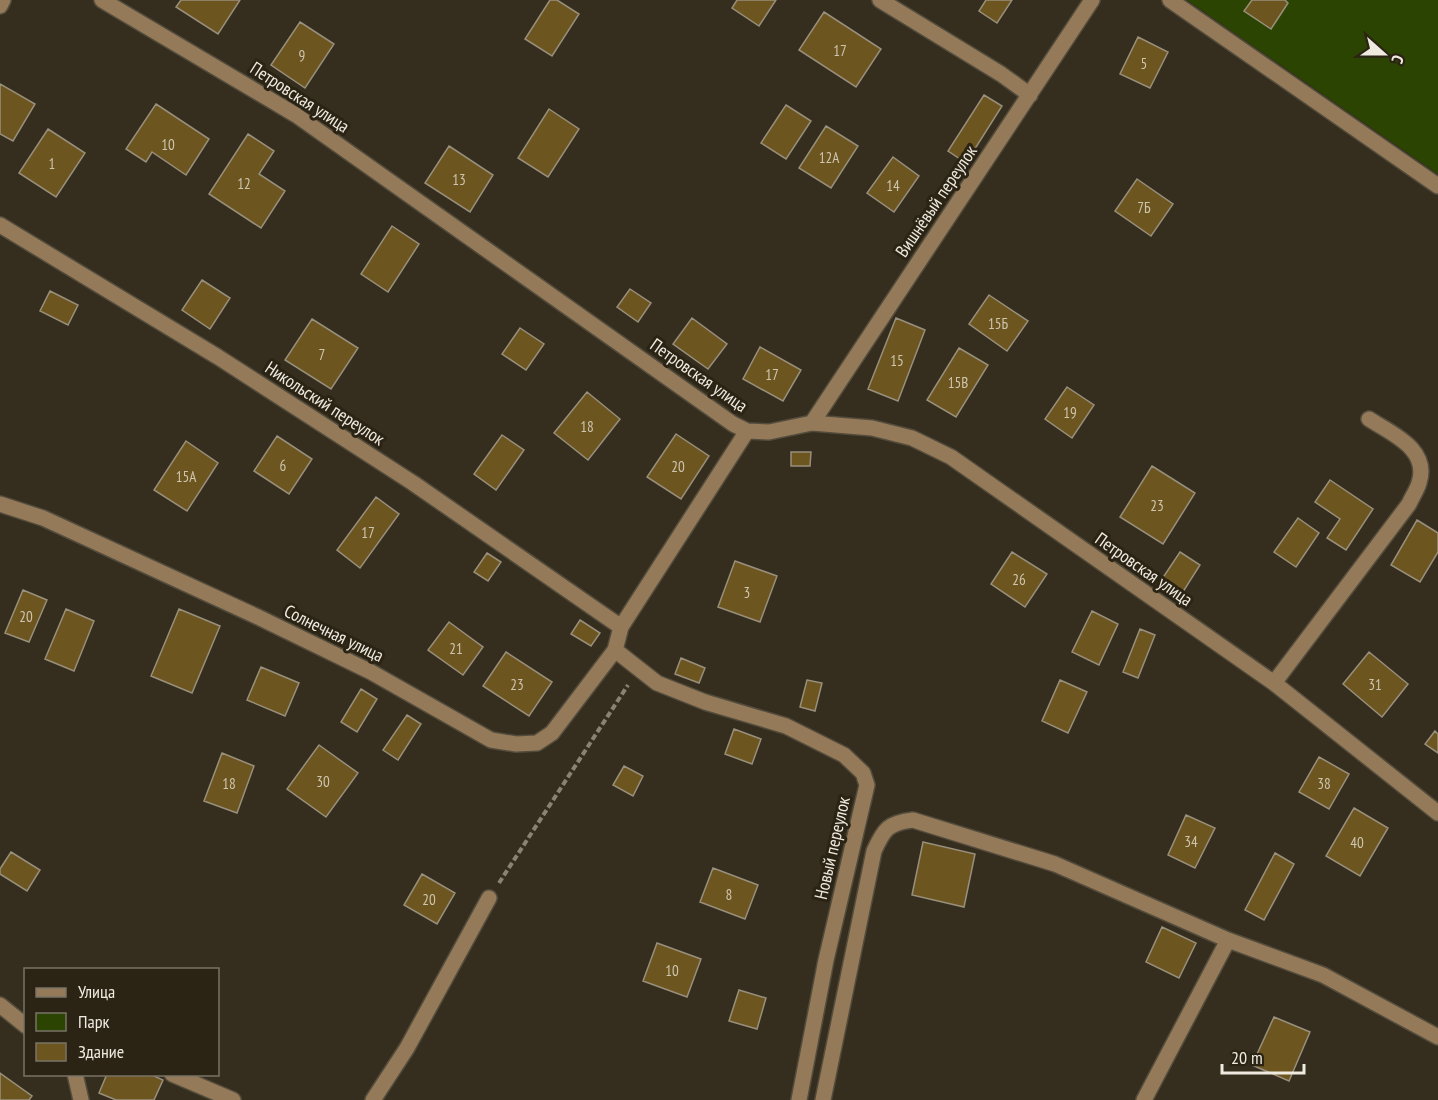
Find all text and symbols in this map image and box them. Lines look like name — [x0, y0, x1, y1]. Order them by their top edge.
north arrow — [1354, 24, 1414, 84]
house number: 17 — [833, 41, 847, 60]
house number: 9 — [299, 46, 305, 65]
text: С — [1387, 52, 1409, 67]
house number: 5 — [1141, 54, 1147, 73]
street label: Петровская улица — [246, 56, 354, 138]
house number: 10 — [161, 135, 175, 154]
street label: Вишнёвый переулок — [890, 141, 982, 261]
house number: 12А — [819, 148, 840, 167]
house number: 1 — [49, 154, 55, 173]
house number: 13 — [452, 170, 466, 189]
house number: 12 — [237, 174, 251, 193]
house number: 14 — [886, 176, 900, 195]
house number: 7Б — [1137, 198, 1151, 217]
house number: 15Б — [988, 314, 1008, 333]
street label: Петровская улица — [646, 333, 752, 417]
house number: 7 — [319, 345, 325, 364]
house number: 15 — [890, 351, 904, 370]
street label: Никольский переулок — [261, 356, 389, 450]
house number: 17 — [765, 365, 779, 384]
house number: 15В — [948, 373, 968, 392]
house number: 19 — [1063, 403, 1077, 422]
house number: 18 — [580, 417, 594, 436]
house number: 6 — [280, 456, 287, 475]
house number: 20 — [671, 457, 685, 476]
house number: 15А — [176, 467, 197, 486]
house number: 23 — [1150, 496, 1164, 515]
house number: 17 — [361, 523, 375, 542]
street label: Петровская улица — [1091, 527, 1197, 611]
house number: 26 — [1012, 570, 1026, 589]
house number: 3 — [744, 583, 750, 602]
street label: Солнечная улица — [280, 599, 388, 667]
house number: 20 — [19, 607, 33, 626]
house number: 21 — [449, 639, 463, 658]
house number: 23 — [510, 675, 524, 694]
house number: 31 — [1368, 675, 1382, 694]
house number: 30 — [316, 772, 330, 791]
house number: 18 — [222, 774, 236, 793]
house number: 38 — [1317, 774, 1331, 793]
street label: Новый переулок — [809, 794, 855, 902]
house number: 34 — [1184, 832, 1198, 851]
house number: 40 — [1350, 833, 1364, 852]
house number: 8 — [726, 885, 732, 904]
house number: 20 — [422, 890, 436, 909]
house number: 10 — [665, 961, 679, 980]
legend — [24, 968, 219, 1076]
text: Улица — [78, 980, 115, 1003]
text: Парк — [78, 1010, 109, 1033]
scale bar — [1222, 1037, 1304, 1075]
text: Здание — [78, 1040, 124, 1063]
text: 20 m — [1231, 1046, 1263, 1069]

